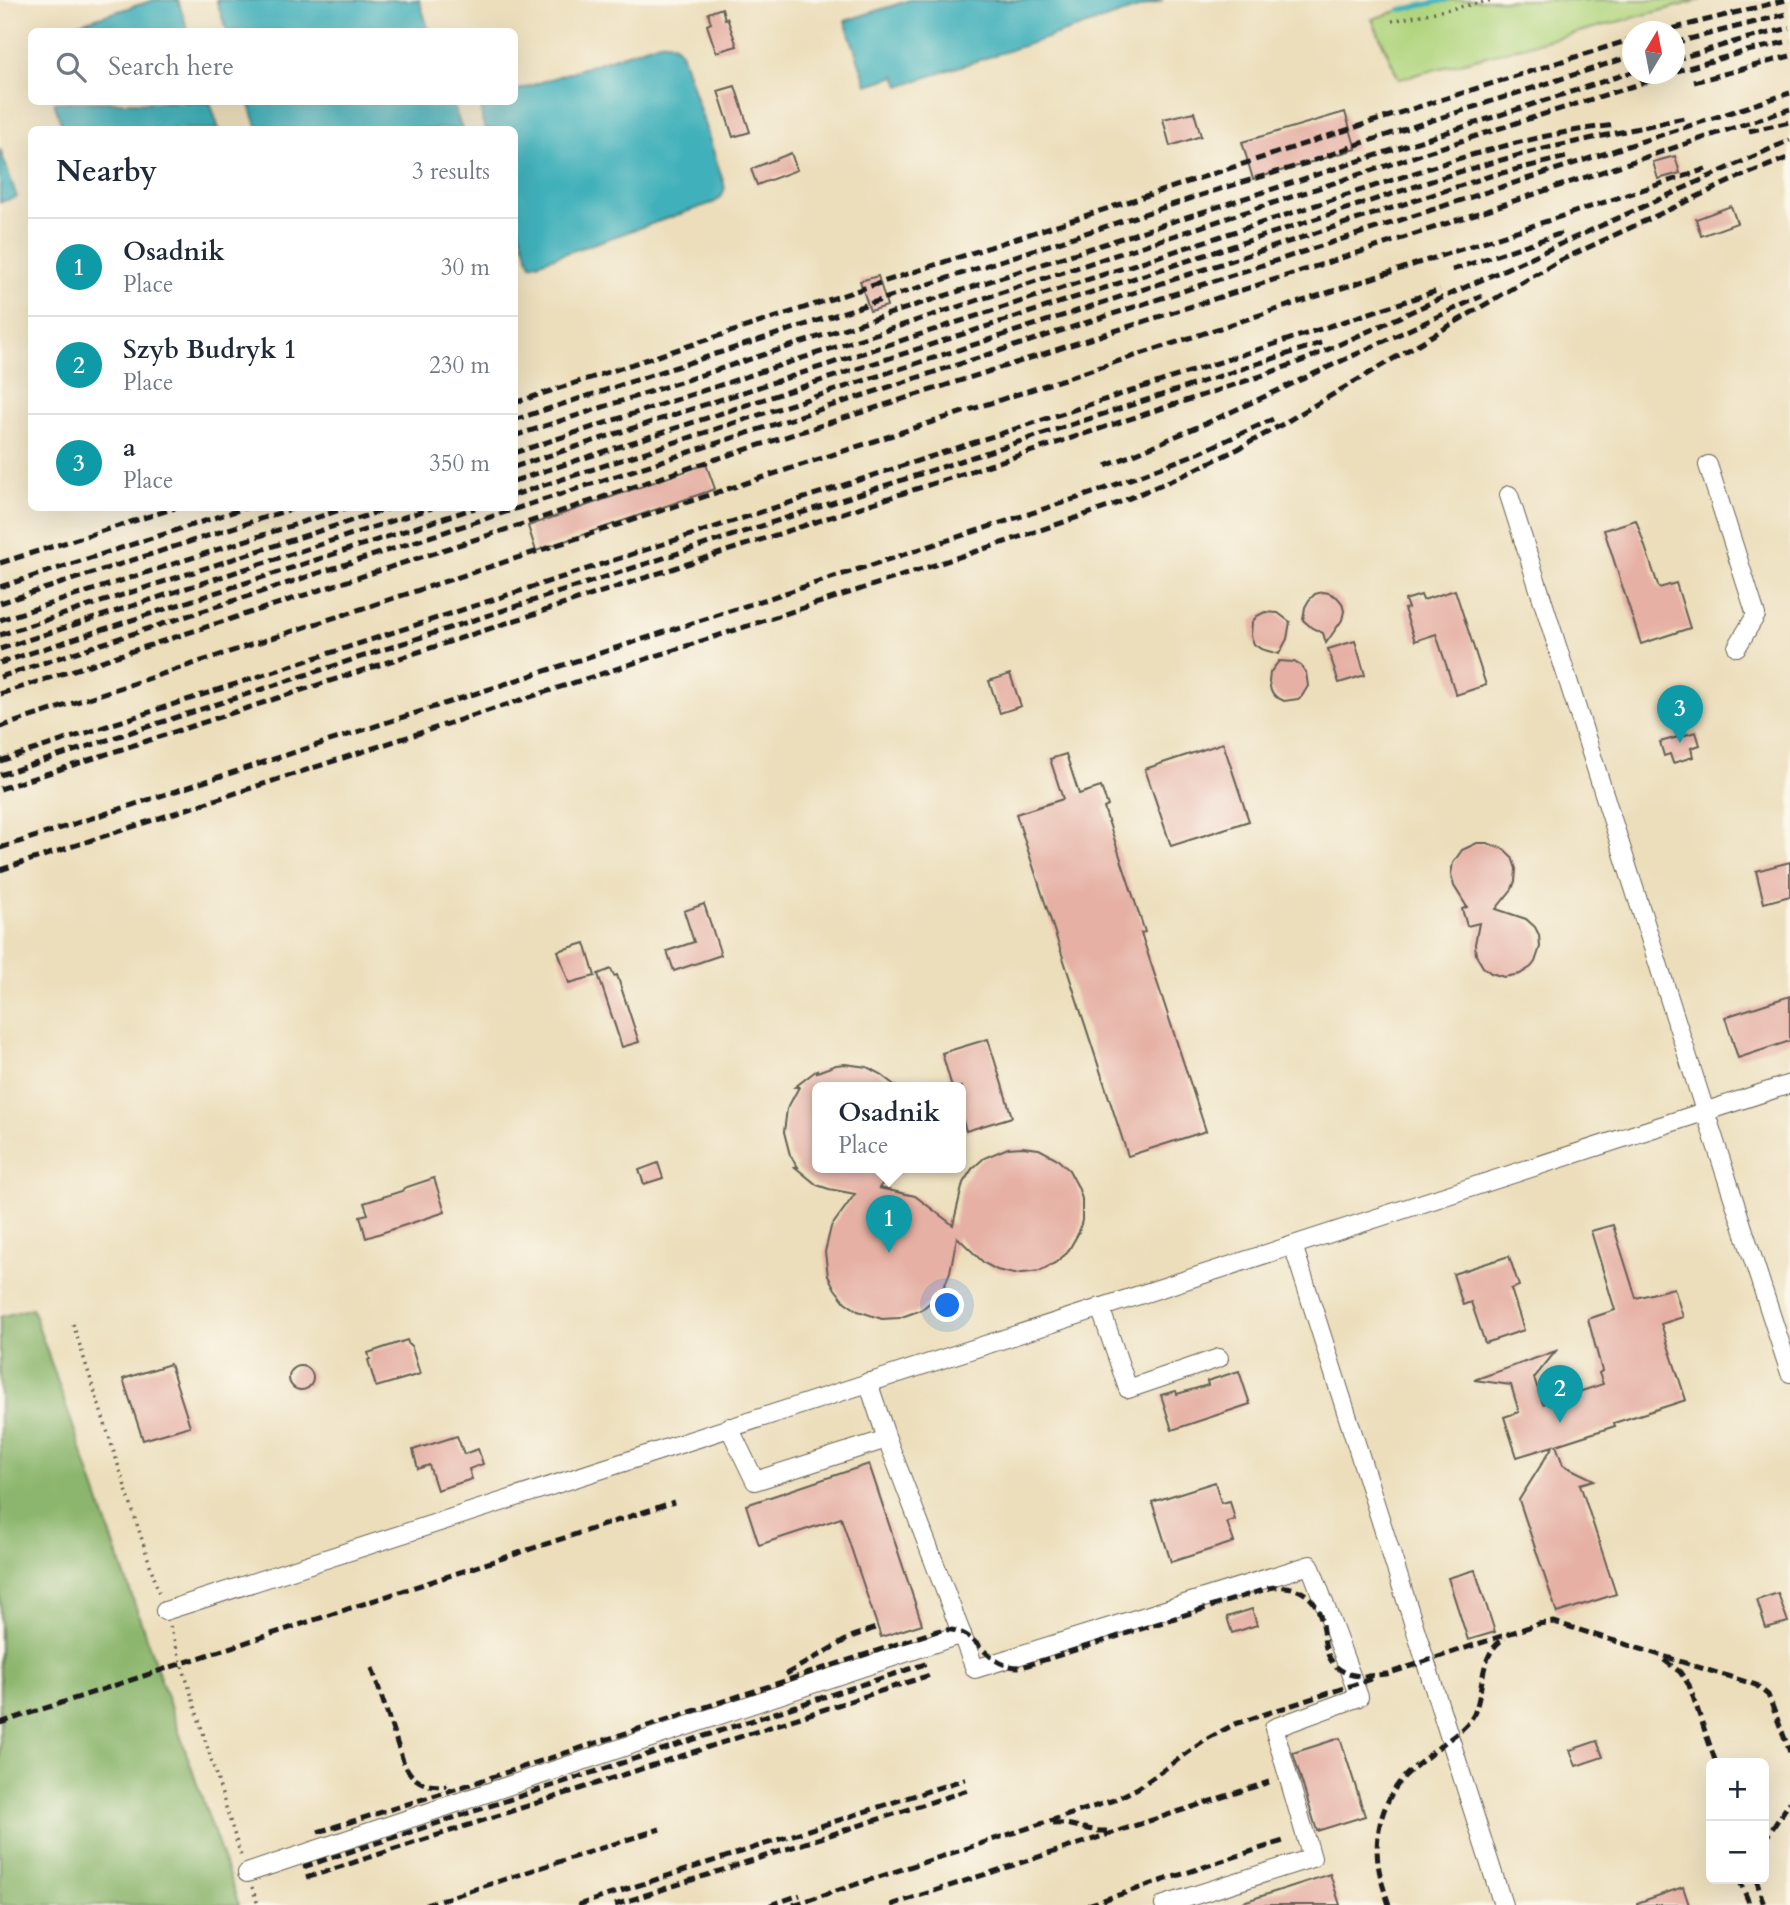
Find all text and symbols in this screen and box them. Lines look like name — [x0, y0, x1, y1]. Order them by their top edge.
north arrow — [1622, 21, 1685, 84]
search box — [28, 28, 518, 105]
icon: search — [52, 48, 90, 86]
text: Search here — [108, 49, 234, 84]
text: Nearby — [56, 151, 157, 192]
text: 3 results — [412, 156, 490, 187]
text: Osadnik — [123, 234, 225, 269]
text: 1 — [73, 252, 85, 283]
text: 30 m — [441, 252, 490, 283]
text: Place — [123, 269, 173, 300]
text: Szyb Budryk 1 — [123, 332, 297, 367]
text: 2 — [73, 350, 85, 381]
text: 230 m — [429, 350, 490, 381]
text: Place — [123, 367, 173, 398]
text: a — [123, 430, 136, 465]
text: 3 — [73, 448, 85, 479]
text: 350 m — [429, 448, 490, 479]
text: Place — [123, 465, 173, 496]
pin: 3 — [1657, 685, 1703, 743]
popup — [812, 1082, 966, 1173]
text: Osadnik — [838, 1095, 940, 1130]
text: Place — [838, 1130, 888, 1161]
pin: 1 — [866, 1195, 912, 1253]
your location — [930, 1288, 964, 1322]
pin: 2 — [1537, 1365, 1583, 1423]
map controls — [1706, 1758, 1769, 1884]
button: + — [1706, 1758, 1769, 1821]
button: − — [1706, 1821, 1769, 1884]

